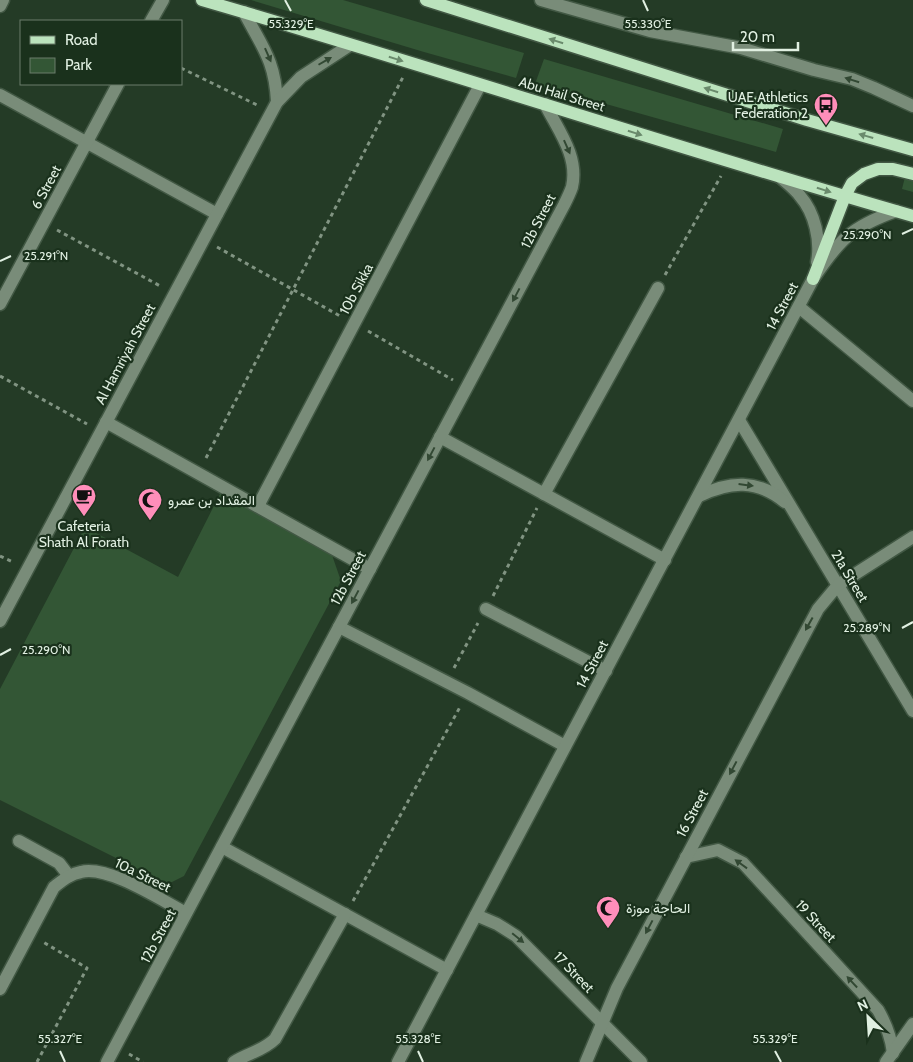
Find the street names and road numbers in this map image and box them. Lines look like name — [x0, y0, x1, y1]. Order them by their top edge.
street label: Abu Hail Street — [517, 72, 607, 116]
street label: 6 Street — [27, 162, 65, 212]
street label: 12b Street — [517, 190, 559, 251]
street label: 10b Sikka — [335, 260, 377, 318]
street label: 14 Street — [762, 279, 802, 333]
street label: Al Hamriyah Street — [91, 300, 159, 407]
street label: 21a Street — [827, 547, 873, 606]
street label: 12b Street — [326, 548, 370, 608]
street label: 14 Street — [572, 637, 612, 691]
street label: 16 Street — [672, 786, 712, 840]
street label: 10a Street — [112, 854, 174, 896]
street label: 19 Street — [792, 896, 840, 946]
street label: 12b Street — [136, 906, 180, 966]
street label: 17 Street — [550, 947, 598, 997]

